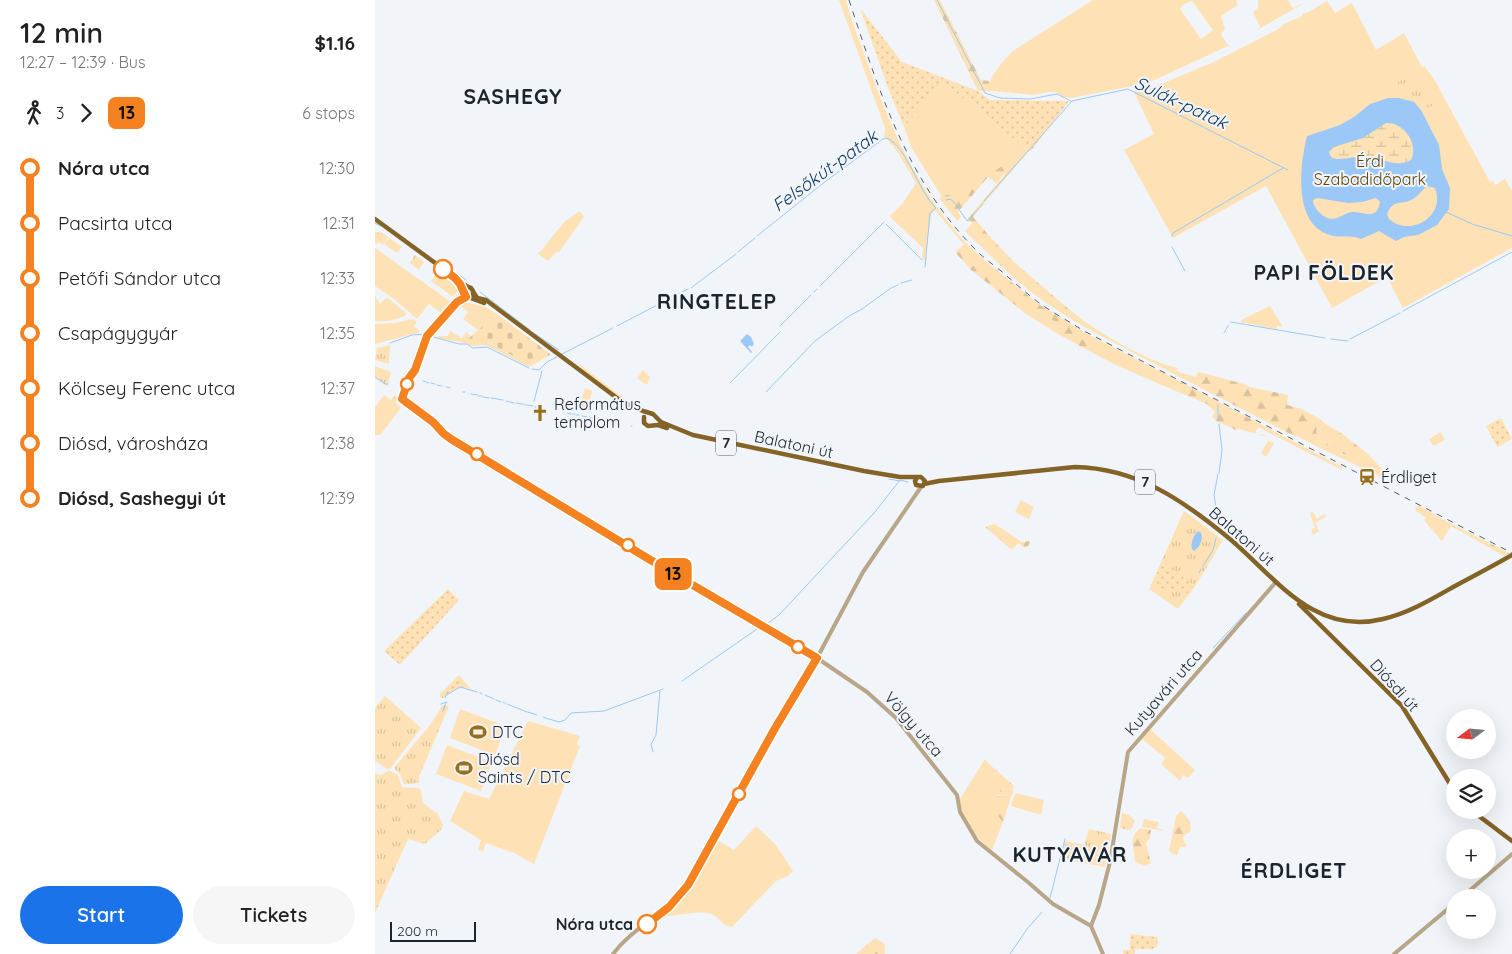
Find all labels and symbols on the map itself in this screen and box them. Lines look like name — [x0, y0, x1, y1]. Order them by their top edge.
water label: Sulák-patak — [1131, 71, 1233, 135]
district label: SASHEGY — [463, 83, 563, 109]
water label: Felsőkút-patak — [767, 124, 883, 217]
park label: Érdi Szabadidőpark — [1314, 151, 1426, 189]
unlabelled marker — [433, 259, 453, 279]
district label: PAPI FÖLDEK — [1254, 259, 1394, 285]
district label: RINGTELEP — [657, 288, 777, 314]
unlabelled marker — [400, 377, 414, 391]
place label: Református templom — [554, 394, 641, 432]
church icon: Református templom — [530, 403, 550, 423]
street label: Balatoni út — [753, 426, 835, 462]
road number: 7 — [716, 430, 736, 456]
unlabelled marker — [470, 447, 484, 461]
station icon: Érdliget — [1357, 467, 1377, 487]
place label: Érdliget — [1381, 467, 1437, 487]
road number: 7 — [1135, 470, 1155, 494]
street label: Balatoni út — [1205, 502, 1279, 570]
unlabelled marker — [621, 538, 635, 552]
line badge: 13 — [651, 558, 695, 590]
unlabelled marker — [791, 640, 805, 654]
street label: Kutyavári utca — [1120, 645, 1206, 739]
street label: Diósdi út — [1366, 654, 1424, 716]
street label: Völgy utca — [880, 687, 948, 761]
north arrow — [1446, 709, 1496, 759]
sports icon: DTC — [468, 722, 488, 742]
place label: DTC — [492, 722, 523, 742]
place label: Diósd Saints / DTC — [478, 749, 571, 787]
sports icon: Diósd Saints / DTC — [454, 758, 474, 778]
unlabelled marker — [732, 787, 746, 801]
district label: KUTYAVÁR — [1013, 841, 1127, 867]
district label: ÉRDLIGET — [1241, 857, 1347, 883]
place label: Nóra utca — [556, 914, 633, 934]
marker: Nóra utca — [637, 914, 657, 934]
scale bar — [390, 919, 476, 942]

